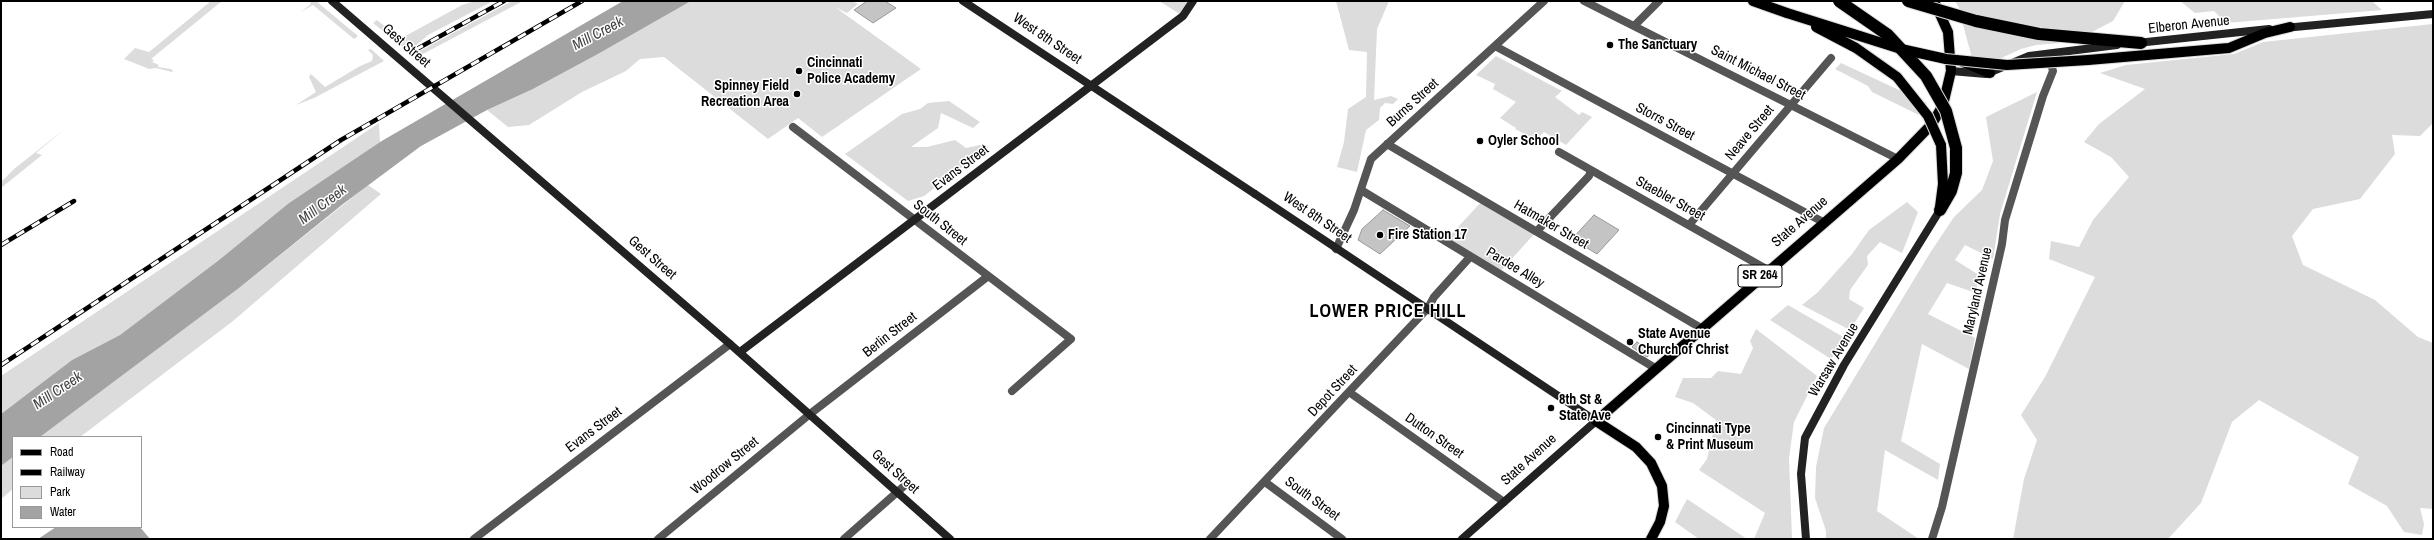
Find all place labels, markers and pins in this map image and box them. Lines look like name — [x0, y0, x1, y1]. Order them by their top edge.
place label: The Sanctuary — [1618, 37, 1697, 53]
marker: The Sanctuary — [1605, 40, 1615, 50]
place label: Cincinnati Police Academy — [807, 55, 895, 88]
marker: Cincinnati Police Academy — [794, 66, 804, 76]
place label: Spinney Field Recreation Area — [701, 78, 789, 110]
marker: Spinney Field Recreation Area — [792, 89, 802, 99]
place label: Oyler School — [1488, 133, 1559, 149]
marker: Oyler School — [1475, 136, 1485, 146]
place label: Fire Station 17 — [1388, 227, 1467, 243]
marker: Fire Station 17 — [1375, 230, 1385, 240]
place label: State Avenue Church of Christ — [1638, 326, 1729, 358]
marker: State Avenue Church of Christ — [1625, 337, 1635, 347]
place label: 8th St & State Ave — [1559, 392, 1611, 424]
marker: 8th St & State Ave — [1546, 403, 1556, 413]
place label: Cincinnati Type & Print Museum — [1666, 421, 1753, 454]
marker: Cincinnati Type & Print Museum — [1653, 432, 1663, 442]

